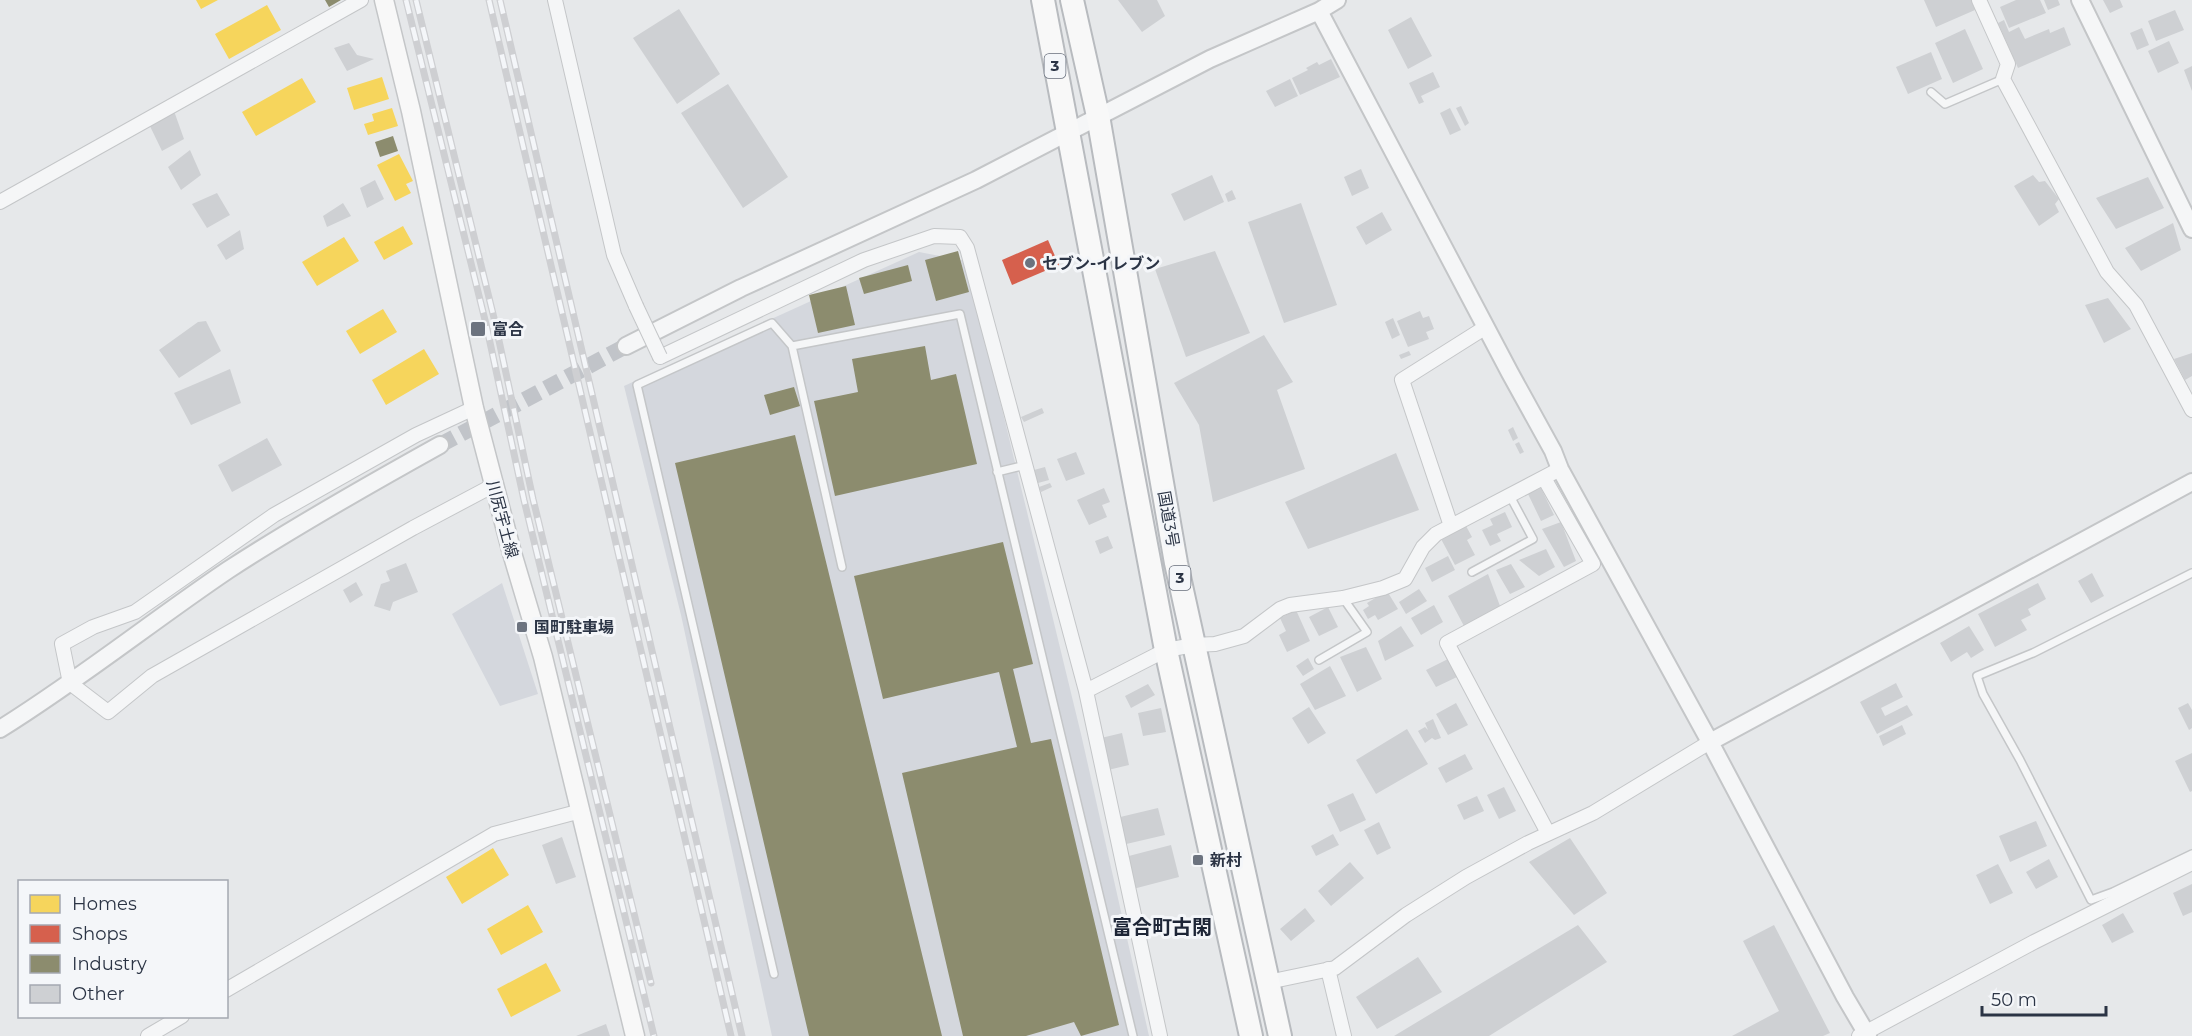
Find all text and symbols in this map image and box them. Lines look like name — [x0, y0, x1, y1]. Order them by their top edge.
road number: 3 — [1044, 54, 1066, 78]
place label: セブン-イレブン — [1042, 254, 1160, 273]
marker: セブン-イレブン — [1023, 256, 1037, 270]
marker: 富合 — [469, 320, 487, 338]
place label: 富合 — [492, 320, 524, 339]
street label: 川尻宇土線 — [483, 478, 522, 560]
street label: 国道3号 — [1154, 489, 1183, 549]
road number: 3 — [1170, 566, 1190, 590]
place label: 国町駐車場 — [534, 618, 614, 637]
marker: 国町駐車場 — [515, 620, 529, 634]
place label: 新村 — [1210, 851, 1242, 870]
marker: 新村 — [1191, 853, 1205, 867]
legend — [18, 880, 228, 1018]
text: Homes — [72, 893, 137, 915]
district label: 富合町古閑 — [1112, 915, 1212, 939]
text: Shops — [72, 923, 128, 945]
text: Industry — [72, 953, 147, 975]
scale bar — [1982, 979, 2106, 1017]
text: Other — [72, 983, 125, 1005]
text: 50 m — [1991, 989, 2037, 1011]

